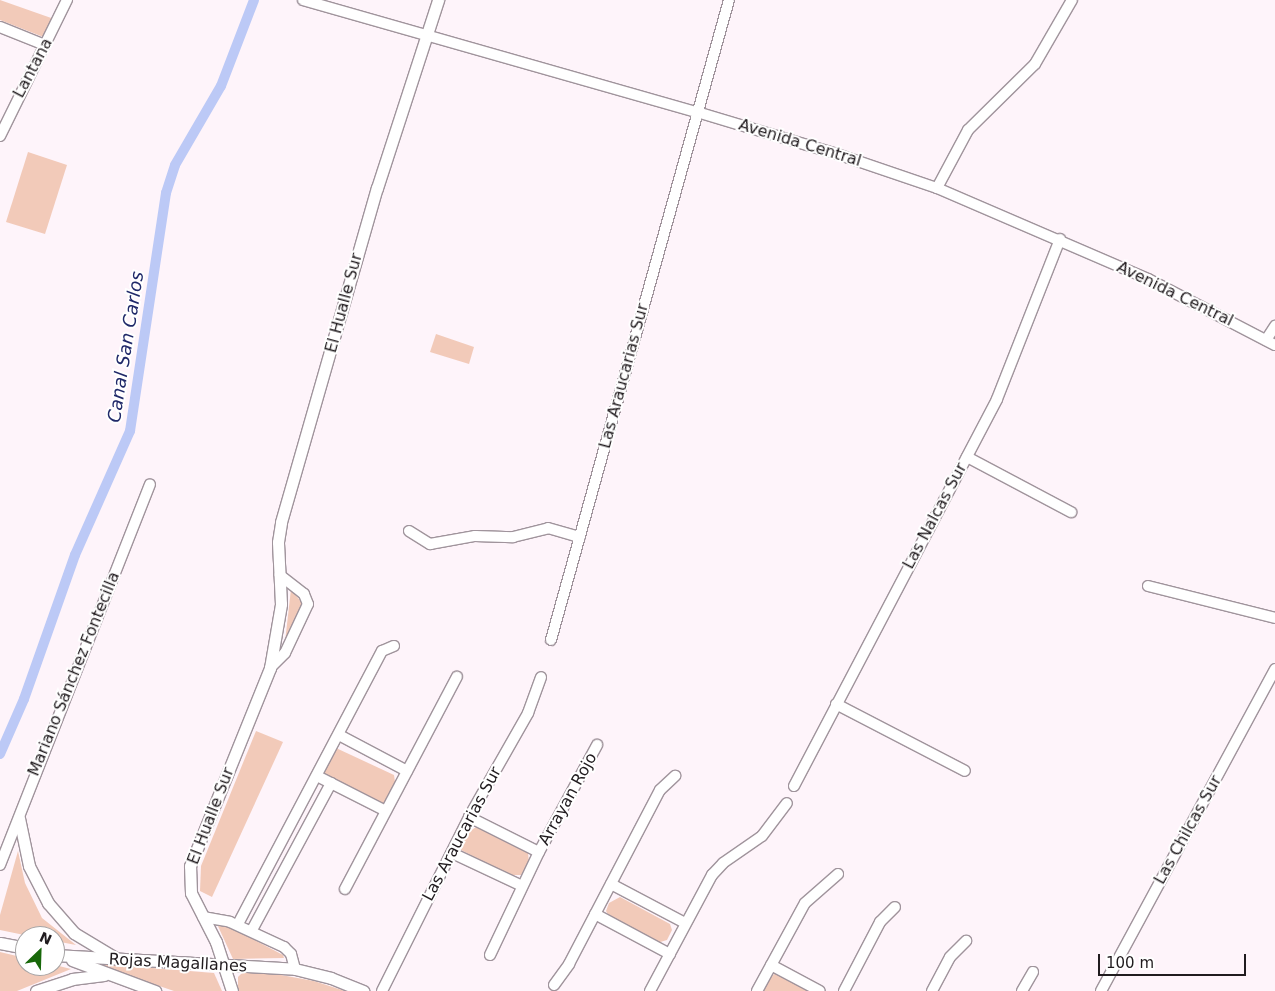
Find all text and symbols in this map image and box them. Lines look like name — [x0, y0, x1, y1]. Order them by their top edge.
street label: Lantana — [9, 35, 57, 101]
street label: Avenida Central — [736, 115, 864, 171]
street label: El Hualle Sur — [321, 251, 367, 355]
street label: Avenida Central — [1114, 257, 1236, 331]
water label: Canal San Carlos — [103, 270, 149, 424]
street label: Las Araucarias Sur — [595, 301, 653, 451]
street label: Las Nalcas Sur — [899, 460, 971, 572]
street label: Mariano Sánchez Fontecilla — [24, 569, 124, 779]
street label: Arrayan Rojo — [535, 750, 601, 848]
street label: Las Araucarias Sur — [418, 764, 506, 904]
street label: El Hualle Sur — [184, 765, 238, 867]
street label: Las Chilcas Sur — [1150, 772, 1226, 888]
north arrow — [15, 926, 65, 976]
text: N — [37, 929, 54, 948]
scale bar — [1100, 944, 1248, 976]
street label: Rojas Magallanes — [108, 950, 248, 976]
text: 100 m — [1106, 954, 1154, 972]

